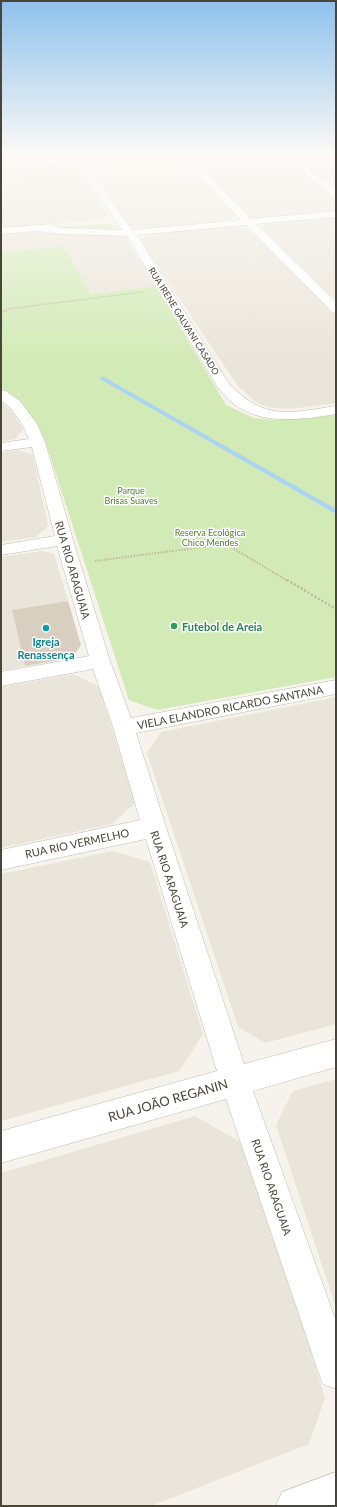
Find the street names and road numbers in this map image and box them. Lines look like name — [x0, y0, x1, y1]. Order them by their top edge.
street label: RUA IRENE GALVANI CASADO — [146, 265, 222, 377]
street label: RUA RIO ARAGUAIA — [53, 519, 93, 621]
street label: VIELA ELANDRO RICARDO SANTANA — [136, 682, 325, 731]
street label: RUA RIO VERMELHO — [24, 826, 130, 860]
street label: RUA RIO ARAGUAIA — [148, 829, 192, 930]
street label: RUA JOÃO REGANIN — [106, 1075, 230, 1125]
street label: RUA RIO ARAGUAIA — [249, 1137, 295, 1238]

